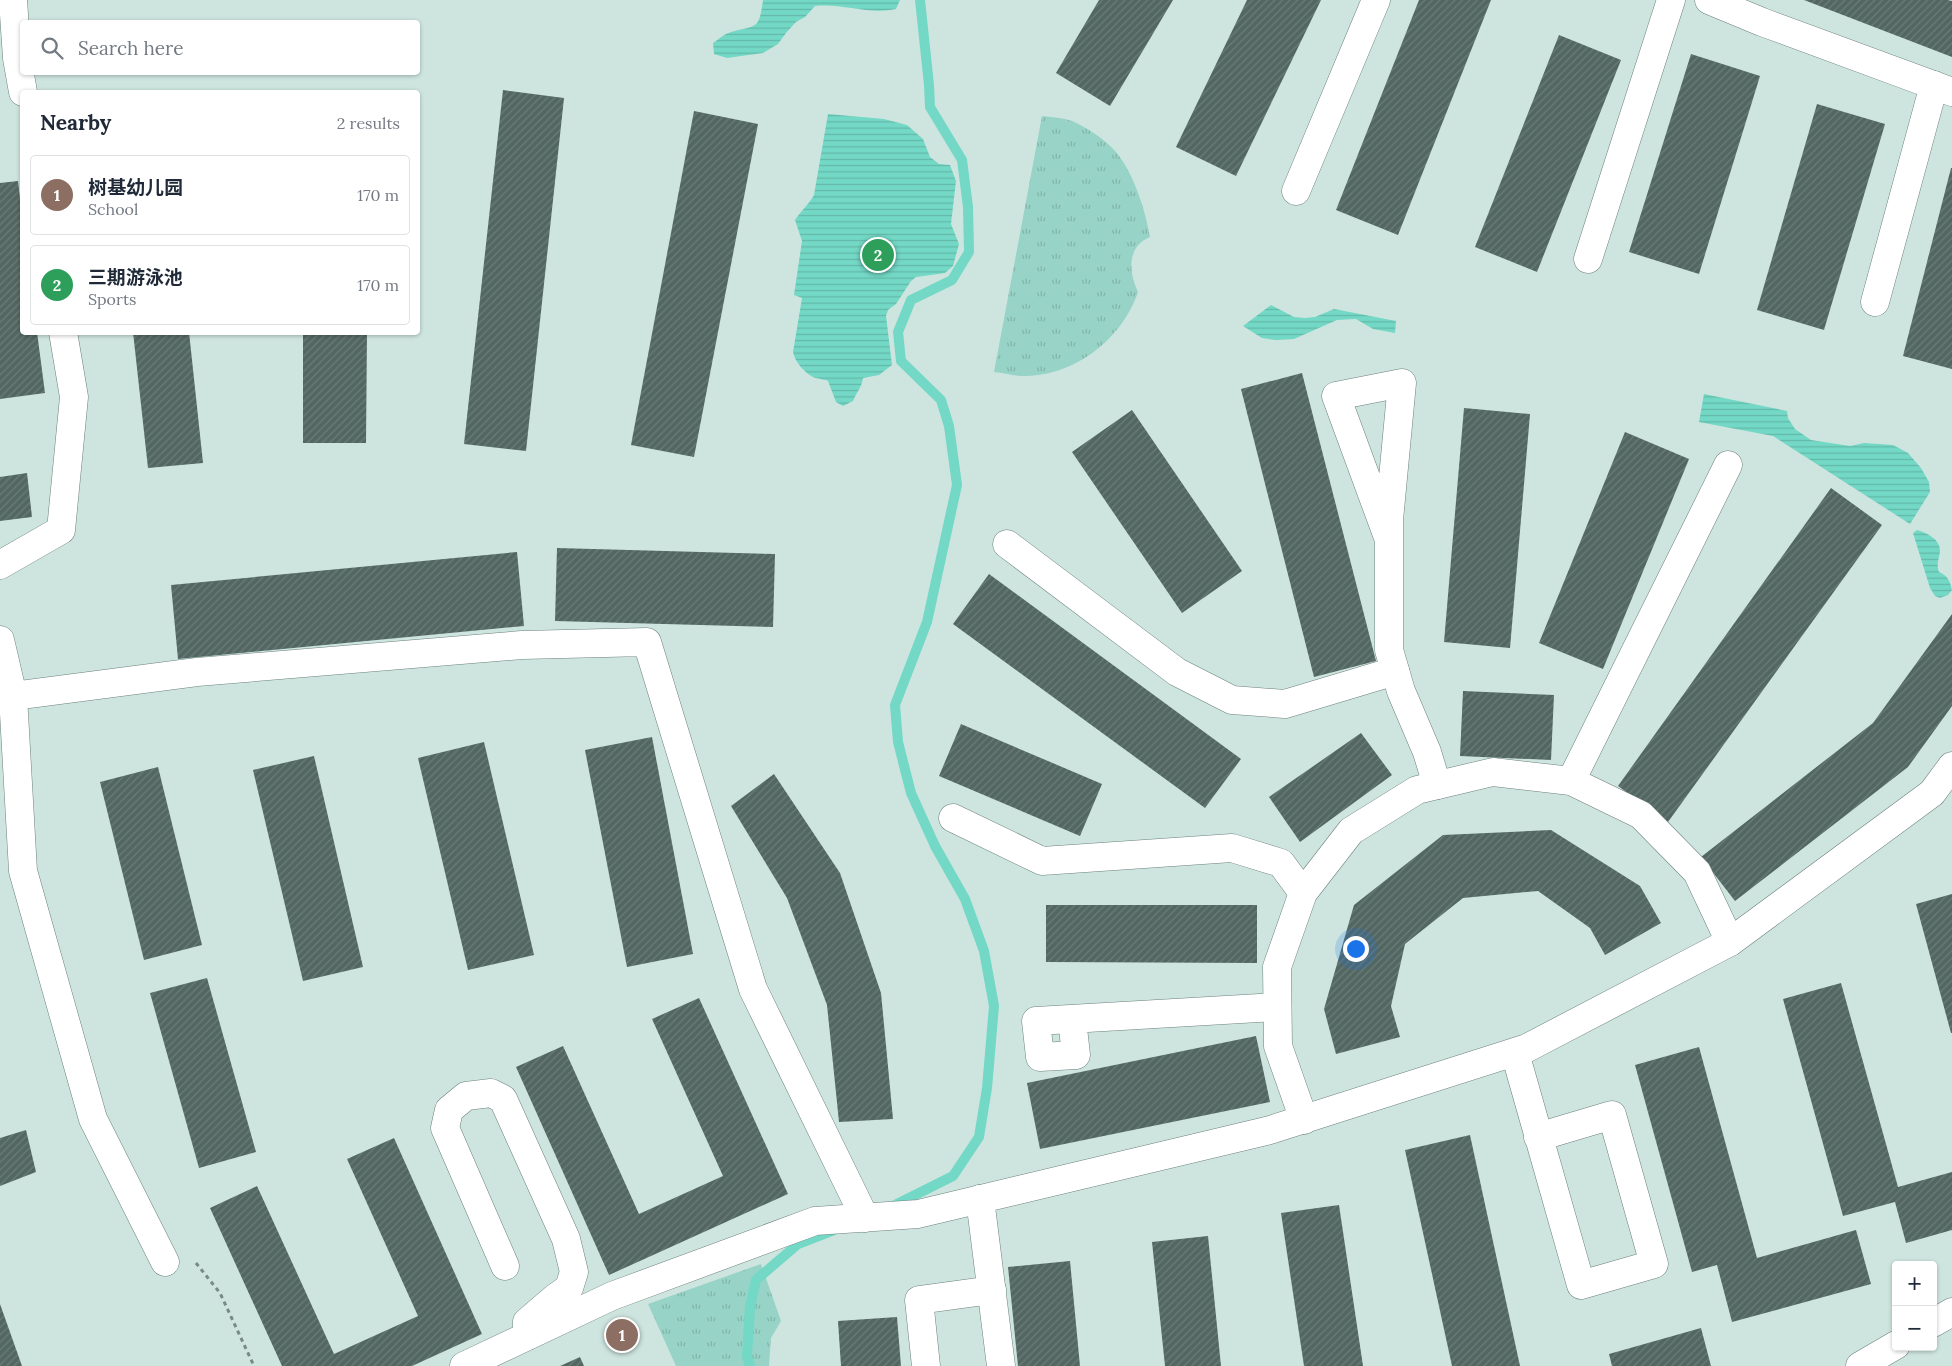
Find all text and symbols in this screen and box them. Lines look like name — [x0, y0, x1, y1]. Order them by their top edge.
search box — [20, 20, 420, 75]
icon: search — [38, 34, 66, 62]
text: Search here — [78, 36, 184, 60]
text: Nearby — [40, 109, 111, 136]
text: 2 results — [337, 113, 400, 133]
text: 树基幼儿园 — [88, 175, 183, 199]
text: 1 — [54, 185, 60, 205]
text: 170 m — [357, 185, 399, 205]
text: School — [88, 199, 138, 219]
pin: 2 — [862, 236, 894, 274]
text: 三期游泳池 — [88, 265, 183, 289]
text: 2 — [53, 275, 61, 295]
text: 170 m — [357, 275, 399, 295]
text: Sports — [88, 289, 137, 309]
your location — [1343, 936, 1369, 962]
map controls — [1892, 1261, 1937, 1351]
button: + — [1892, 1261, 1937, 1306]
button: − — [1892, 1306, 1937, 1351]
pin: 1 — [606, 1316, 638, 1354]

